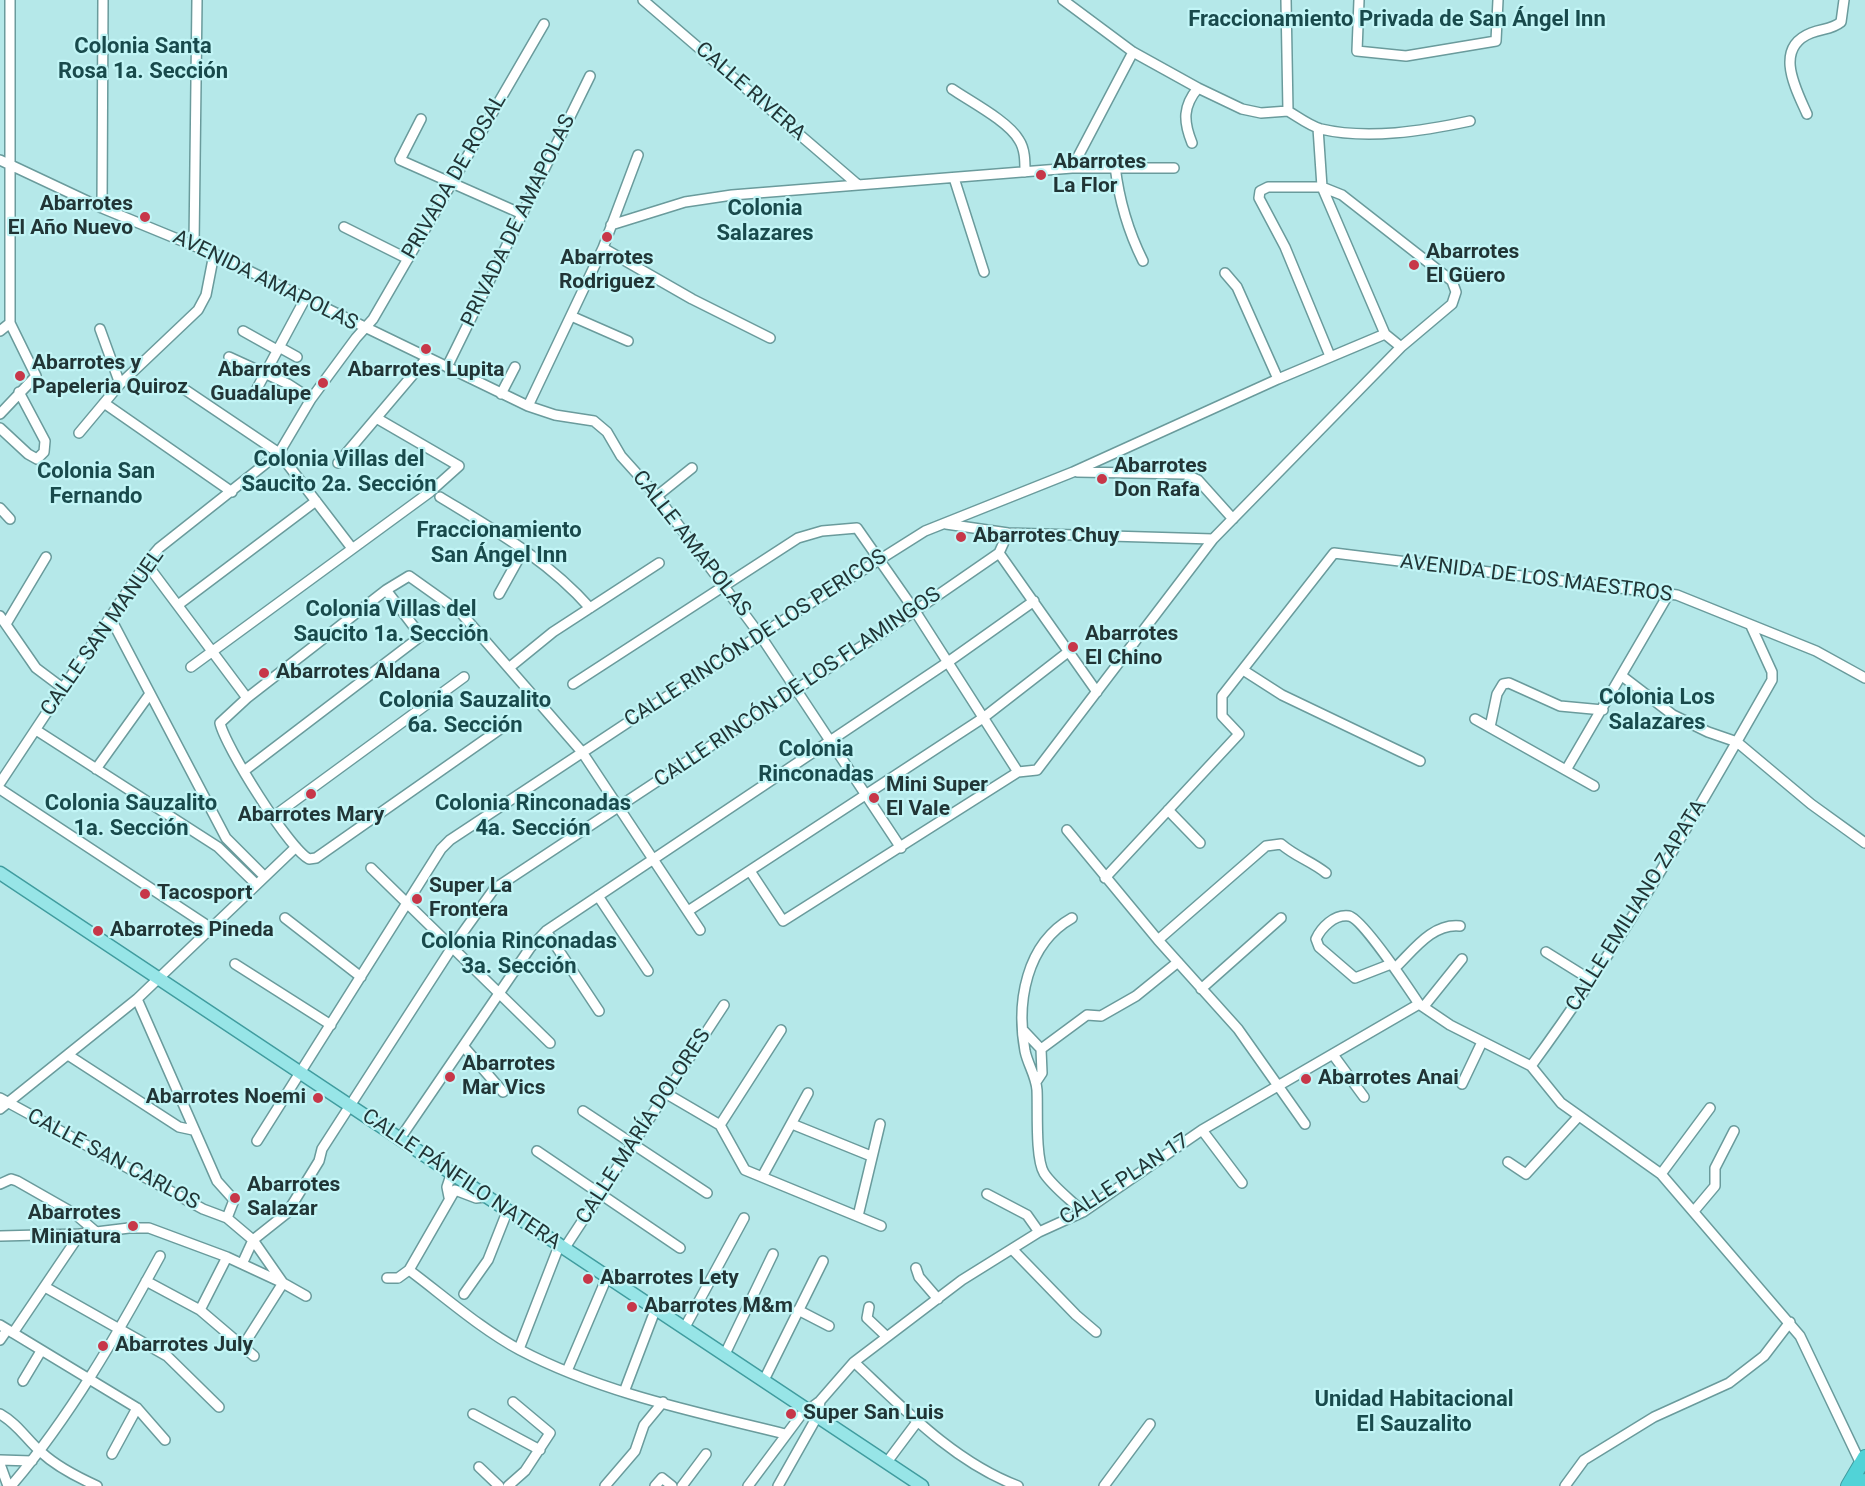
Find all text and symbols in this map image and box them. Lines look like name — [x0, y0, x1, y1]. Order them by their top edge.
district label: Fraccionamiento Privada de San Ángel Inn — [1188, 7, 1606, 33]
district label: Colonia Santa Rosa 1a. Sección — [58, 34, 228, 86]
street label: CALLE RIVERA — [690, 37, 810, 147]
street label: PRIVADA DE ROSAL — [397, 90, 513, 264]
street label: PRIVADA DE AMAPOLAS — [457, 111, 581, 331]
place label: Abarrotes La Flor — [1053, 150, 1146, 200]
marker: Abarrotes La Flor — [1034, 168, 1048, 182]
place label: Abarrotes El Año Nuevo — [8, 192, 133, 242]
district label: Colonia Salazares — [717, 196, 813, 248]
marker: Abarrotes El Año Nuevo — [138, 210, 152, 224]
street label: AVENIDA AMAPOLAS — [168, 225, 362, 337]
marker: Abarrotes Rodriguez — [600, 230, 614, 244]
place label: Abarrotes El Güero — [1426, 240, 1519, 290]
place label: Abarrotes Rodriguez — [559, 246, 655, 296]
marker: Abarrotes El Güero — [1407, 258, 1421, 272]
marker: Abarrotes Lupita — [419, 342, 433, 356]
place label: Abarrotes y Papeleria Quiroz — [32, 351, 188, 401]
place label: Abarrotes Guadalupe — [210, 358, 311, 408]
place label: Abarrotes Lupita — [347, 358, 505, 384]
marker: Abarrotes y Papeleria Quiroz — [13, 369, 27, 383]
marker: Abarrotes Guadalupe — [316, 376, 330, 390]
district label: Colonia Villas del Saucito 2a. Sección — [241, 447, 437, 499]
place label: Abarrotes Don Rafa — [1114, 454, 1207, 504]
district label: Colonia San Fernando — [37, 459, 155, 511]
street label: CALLE AMAPOLAS — [626, 466, 756, 622]
marker: Abarrotes Don Rafa — [1095, 472, 1109, 486]
district label: Fraccionamiento San Ángel Inn — [416, 518, 582, 570]
place label: Abarrotes Chuy — [973, 524, 1119, 550]
marker: Abarrotes Chuy — [954, 530, 968, 544]
street label: CALLE SAN MANUEL — [36, 545, 170, 721]
street label: CALLE RINCÓN DE LOS PERICOS — [620, 545, 892, 733]
street label: AVENIDA DE LOS MAESTROS — [1398, 550, 1674, 608]
street label: CALLE RINCÓN DE LOS FLAMINGOS — [650, 583, 946, 793]
district label: Colonia Villas del Saucito 1a. Sección — [293, 597, 489, 648]
place label: Abarrotes El Chino — [1085, 622, 1178, 672]
marker: Abarrotes El Chino — [1066, 640, 1080, 654]
place label: Abarrotes Aldana — [276, 660, 440, 686]
marker: Abarrotes Aldana — [257, 666, 271, 680]
district label: Colonia Los Salazares — [1599, 685, 1715, 736]
district label: Colonia Sauzalito 6a. Sección — [379, 688, 551, 740]
district label: Colonia Rinconadas — [758, 737, 874, 788]
place label: Mini Super El Vale — [886, 773, 988, 823]
marker: Abarrotes Mary — [304, 787, 318, 801]
district label: Colonia Sauzalito 1a. Sección — [45, 791, 217, 842]
district label: Colonia Rinconadas 4a. Sección — [435, 791, 631, 842]
marker: Mini Super El Vale — [867, 791, 881, 805]
street label: CALLE EMILIANO ZAPATA — [1561, 796, 1713, 1016]
place label: Abarrotes Mary — [238, 803, 384, 829]
place label: Super La Frontera — [429, 874, 512, 924]
place label: Tacosport — [157, 881, 252, 907]
marker: Tacosport — [138, 887, 152, 901]
marker: Super La Frontera — [410, 892, 424, 906]
place label: Abarrotes Pineda — [110, 918, 274, 944]
marker: Abarrotes Pineda — [91, 924, 105, 938]
district label: Colonia Rinconadas 3a. Sección — [421, 929, 617, 980]
street label: CALLE MARÍA DOLORES — [571, 1025, 717, 1229]
place label: Abarrotes Mar Vics — [462, 1052, 555, 1102]
place label: Abarrotes Anai — [1318, 1066, 1459, 1092]
marker: Abarrotes Mar Vics — [443, 1070, 457, 1084]
marker: Abarrotes Anai — [1299, 1072, 1313, 1086]
place label: Abarrotes Noemi — [146, 1085, 306, 1111]
marker: Abarrotes Noemi — [311, 1091, 325, 1105]
street label: CALLE SAN CARLOS — [23, 1104, 203, 1216]
street label: CALLE PÁNFILO NATERA — [357, 1104, 565, 1256]
street label: CALLE PLAN 17 — [1055, 1129, 1195, 1231]
place label: Abarrotes Salazar — [247, 1173, 340, 1223]
marker: Abarrotes Salazar — [228, 1191, 242, 1205]
place label: Abarrotes Miniatura — [28, 1201, 121, 1251]
marker: Abarrotes Miniatura — [126, 1219, 140, 1233]
place label: Abarrotes Lety — [600, 1266, 739, 1292]
marker: Abarrotes Lety — [581, 1272, 595, 1286]
place label: Abarrotes M&m — [644, 1294, 793, 1320]
marker: Abarrotes M&m — [625, 1300, 639, 1314]
place label: Abarrotes July — [115, 1333, 253, 1359]
marker: Abarrotes July — [96, 1339, 110, 1353]
district label: Unidad Habitacional El Sauzalito — [1314, 1387, 1514, 1438]
place label: Super San Luis — [803, 1401, 944, 1427]
marker: Super San Luis — [784, 1407, 798, 1421]

